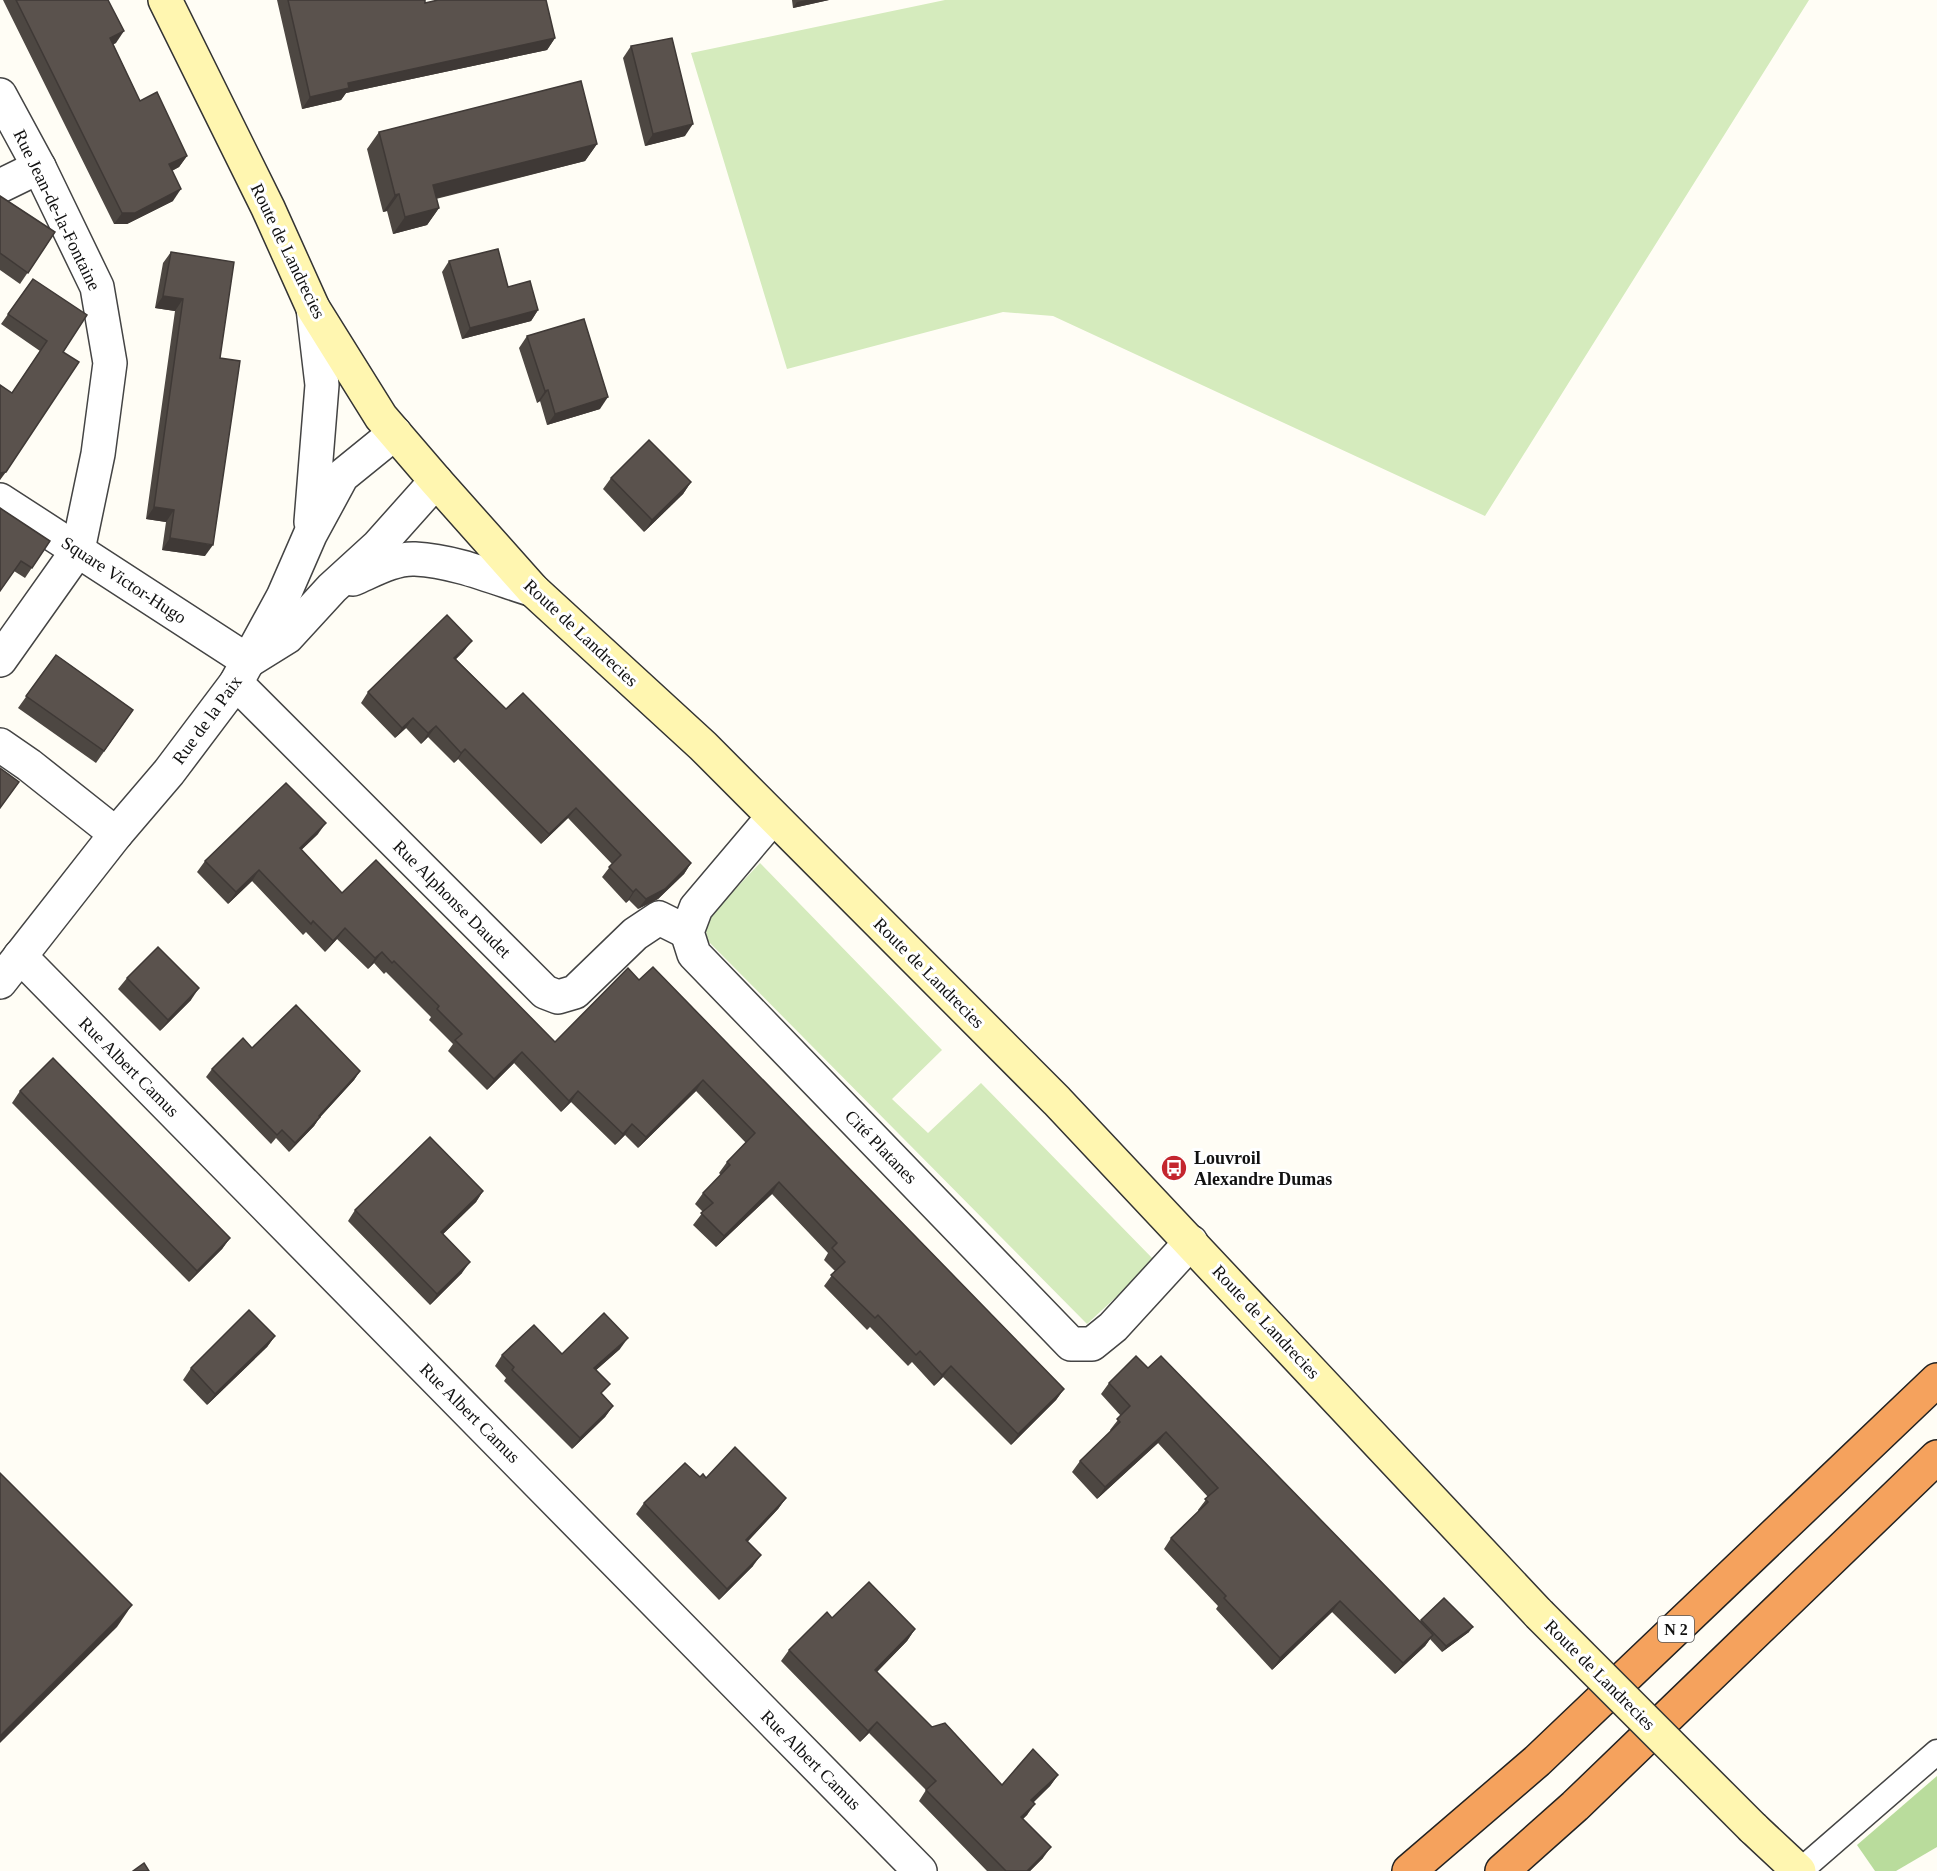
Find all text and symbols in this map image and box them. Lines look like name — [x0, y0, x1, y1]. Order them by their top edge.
street label: Rue Jean-de-la-Fontaine — [9, 126, 105, 294]
street label: Route de Landrecies — [247, 180, 329, 322]
street label: Square Victor-Hugo — [58, 532, 190, 628]
street label: Route de Landrecies — [520, 575, 642, 691]
street label: Rue de la Paix — [168, 672, 246, 768]
street label: Rue Alphonse Daudet — [389, 836, 515, 962]
street label: Route de Landrecies — [870, 914, 988, 1032]
street label: Rue Albert Camus — [75, 1013, 183, 1121]
street label: Cité Platanes — [841, 1106, 921, 1188]
place label: Louvroil Alexandre Dumas — [1194, 1148, 1332, 1189]
bus stop icon: Louvroil Alexandre Dumas — [1159, 1153, 1189, 1183]
street label: Route de Landrecies — [1208, 1261, 1324, 1383]
street label: Rue Albert Camus — [416, 1359, 524, 1467]
street label: Route de Landrecies — [1541, 1616, 1659, 1734]
road number: N 2 — [1658, 1616, 1694, 1642]
street label: Rue Albert Camus — [757, 1706, 865, 1814]

